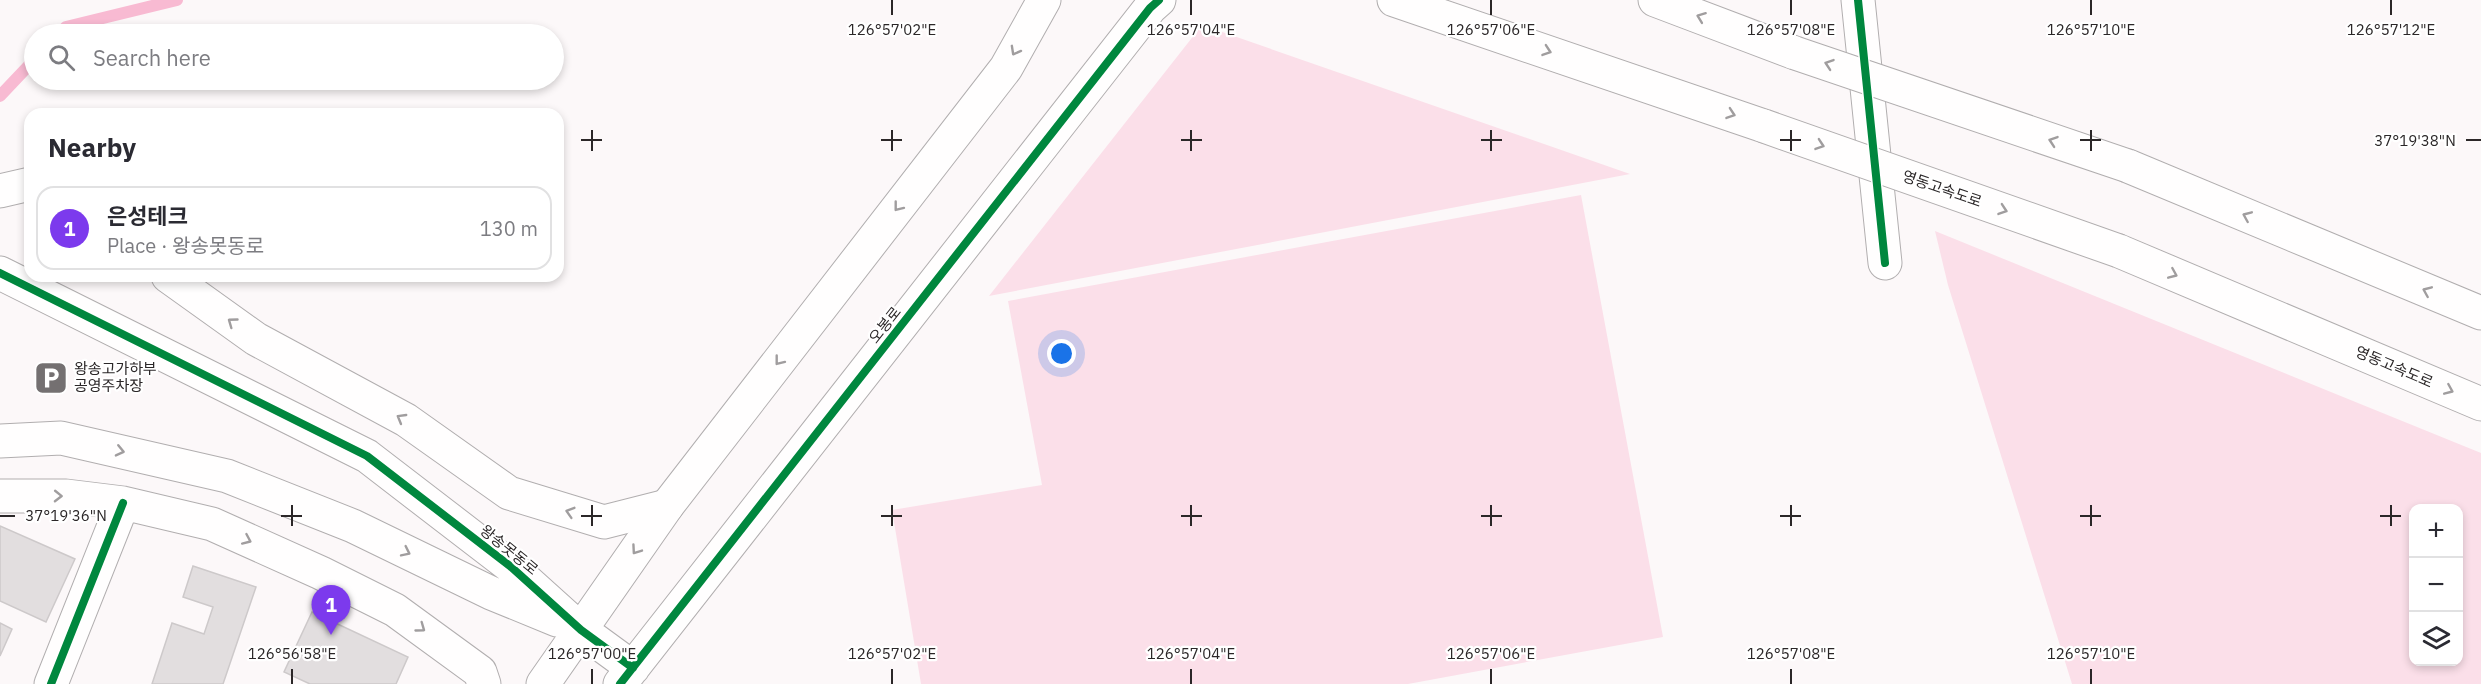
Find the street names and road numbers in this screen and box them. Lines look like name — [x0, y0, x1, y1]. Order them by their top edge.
street label: 영동고속도로 — [1900, 166, 1984, 211]
street label: 오봉로 — [864, 303, 905, 347]
street label: 영동고속도로 — [2352, 342, 2436, 391]
street label: 왕송못동로 — [477, 521, 542, 579]

